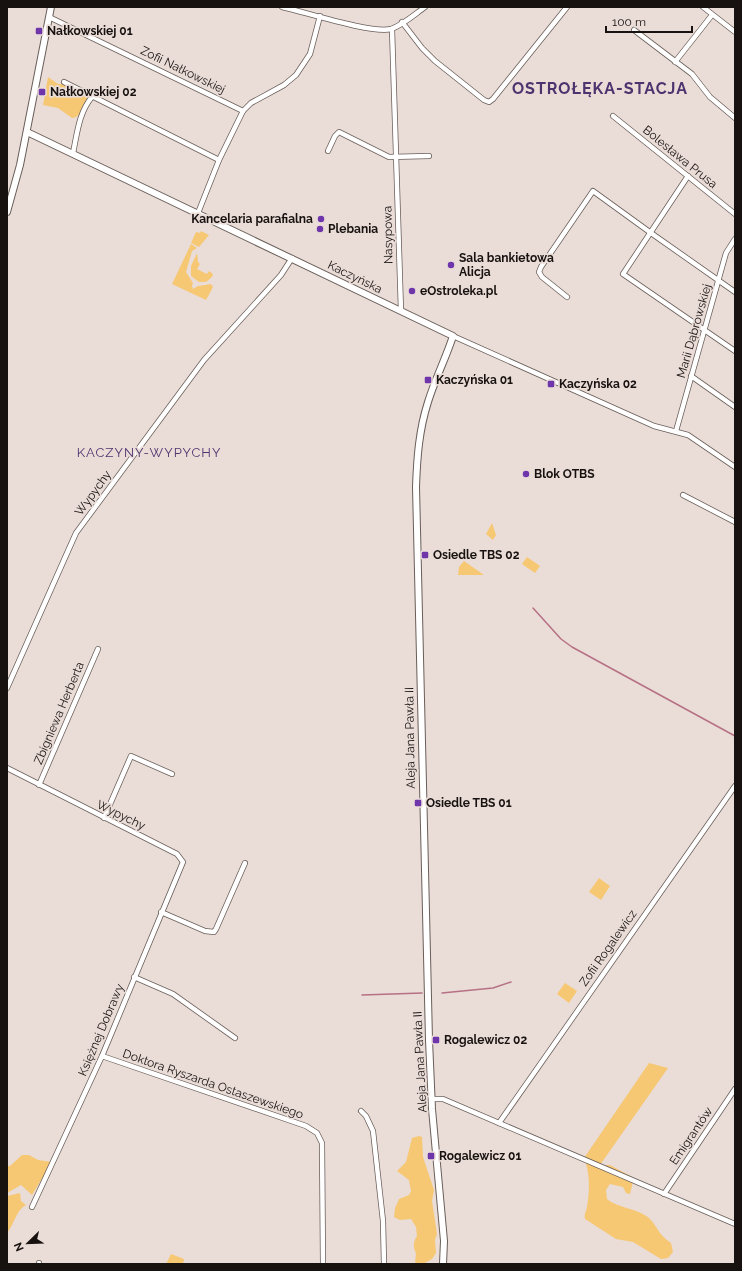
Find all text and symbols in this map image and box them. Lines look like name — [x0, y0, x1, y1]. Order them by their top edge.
scale bar — [606, 8, 692, 34]
text: 100 m — [612, 15, 646, 29]
place label: Nałkowskiej 01 — [47, 24, 133, 38]
marker: Nałkowskiej 01 — [34, 26, 44, 36]
street label: Zofii Nałkowskiej — [138, 43, 228, 97]
district label: OSTROŁĘKA-STACJA — [512, 79, 688, 98]
place label: Nałkowskiej 02 — [50, 85, 137, 99]
marker: Nałkowskiej 02 — [37, 87, 47, 97]
street label: Bolesława Prusa — [640, 123, 720, 191]
street label: Nasypowa — [380, 206, 396, 264]
place label: Kancelaria parafialna — [191, 212, 313, 226]
marker: Kancelaria parafialna — [316, 214, 326, 224]
place label: Plebania — [328, 222, 378, 236]
marker: Plebania — [315, 224, 325, 234]
place label: Sala bankietowa Alicja — [459, 251, 554, 279]
street label: Kaczyńska — [325, 258, 385, 296]
marker: Sala bankietowa Alicja — [446, 260, 456, 270]
street label: Marii Dąbrowskiej — [674, 282, 714, 380]
place label: eOstroleka.pl — [420, 284, 497, 298]
marker: eOstroleka.pl — [407, 286, 417, 296]
place label: Kaczyńska 01 — [436, 373, 513, 387]
marker: Kaczyńska 01 — [423, 375, 433, 385]
place label: Kaczyńska 02 — [559, 377, 637, 391]
marker: Kaczyńska 02 — [546, 379, 556, 389]
district label: KACZYNY-WYPYCHY — [77, 445, 221, 460]
street label: Wypychy — [72, 467, 114, 518]
place label: Blok OTBS — [534, 467, 595, 481]
marker: Blok OTBS — [521, 469, 531, 479]
place label: Osiedle TBS 02 — [433, 548, 520, 562]
marker: Osiedle TBS 02 — [420, 550, 430, 560]
street label: Zbigniewa Herberta — [31, 660, 87, 766]
street label: Aleja Jana Pawła II — [402, 687, 418, 789]
place label: Osiedle TBS 01 — [426, 796, 512, 810]
street label: Wypychy — [94, 797, 148, 833]
marker: Osiedle TBS 01 — [413, 798, 423, 808]
street label: Zofii Rogalewicz — [576, 907, 640, 989]
street label: Księżnej Dobrawy — [75, 981, 127, 1078]
street label: Aleja Jana Pawła II — [410, 1011, 430, 1113]
place label: Rogalewicz 02 — [444, 1033, 527, 1047]
marker: Rogalewicz 02 — [431, 1035, 441, 1045]
street label: Doktora Ryszarda Ostaszewskiego — [121, 1046, 305, 1122]
street label: Emigrantów — [667, 1104, 716, 1168]
place label: Rogalewicz 01 — [439, 1149, 521, 1163]
marker: Rogalewicz 01 — [426, 1151, 436, 1161]
north arrow — [8, 1223, 48, 1263]
text: N — [12, 1240, 27, 1253]

